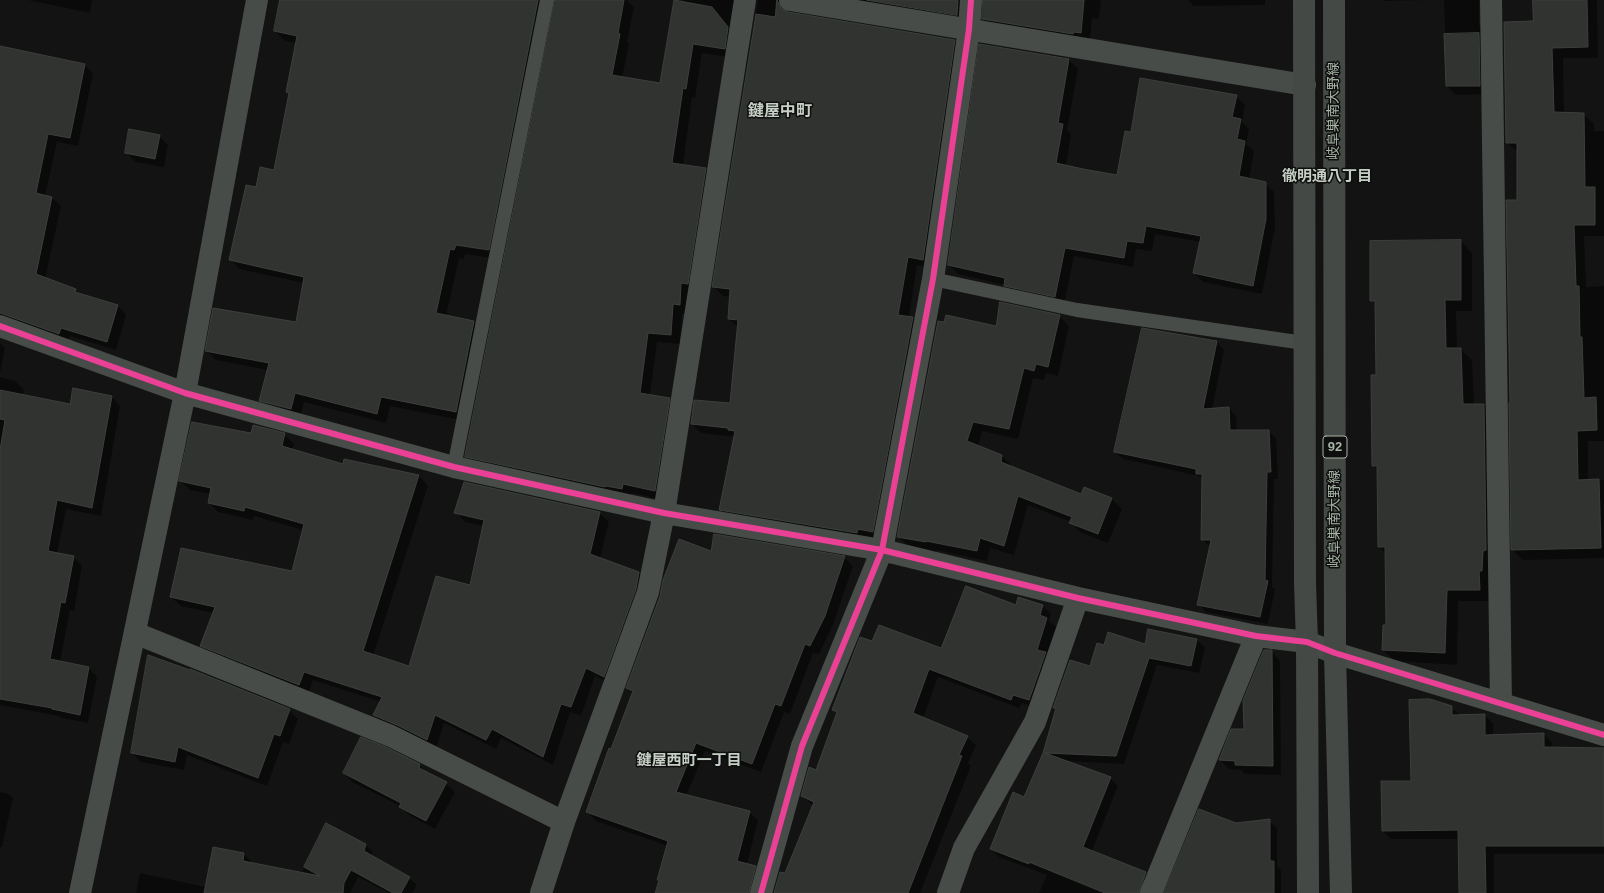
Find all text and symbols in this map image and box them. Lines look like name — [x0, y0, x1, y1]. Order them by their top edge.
street label: 岐阜巣南大野線 — [1326, 62, 1342, 160]
district label: 鍵屋中町 — [748, 102, 812, 122]
district label: 徹明通八丁目 — [1282, 168, 1372, 186]
road number: 92 — [1323, 436, 1347, 458]
street label: 岐阜巣南大野線 — [1327, 470, 1343, 568]
district label: 鍵屋西町一丁目 — [637, 752, 741, 770]

